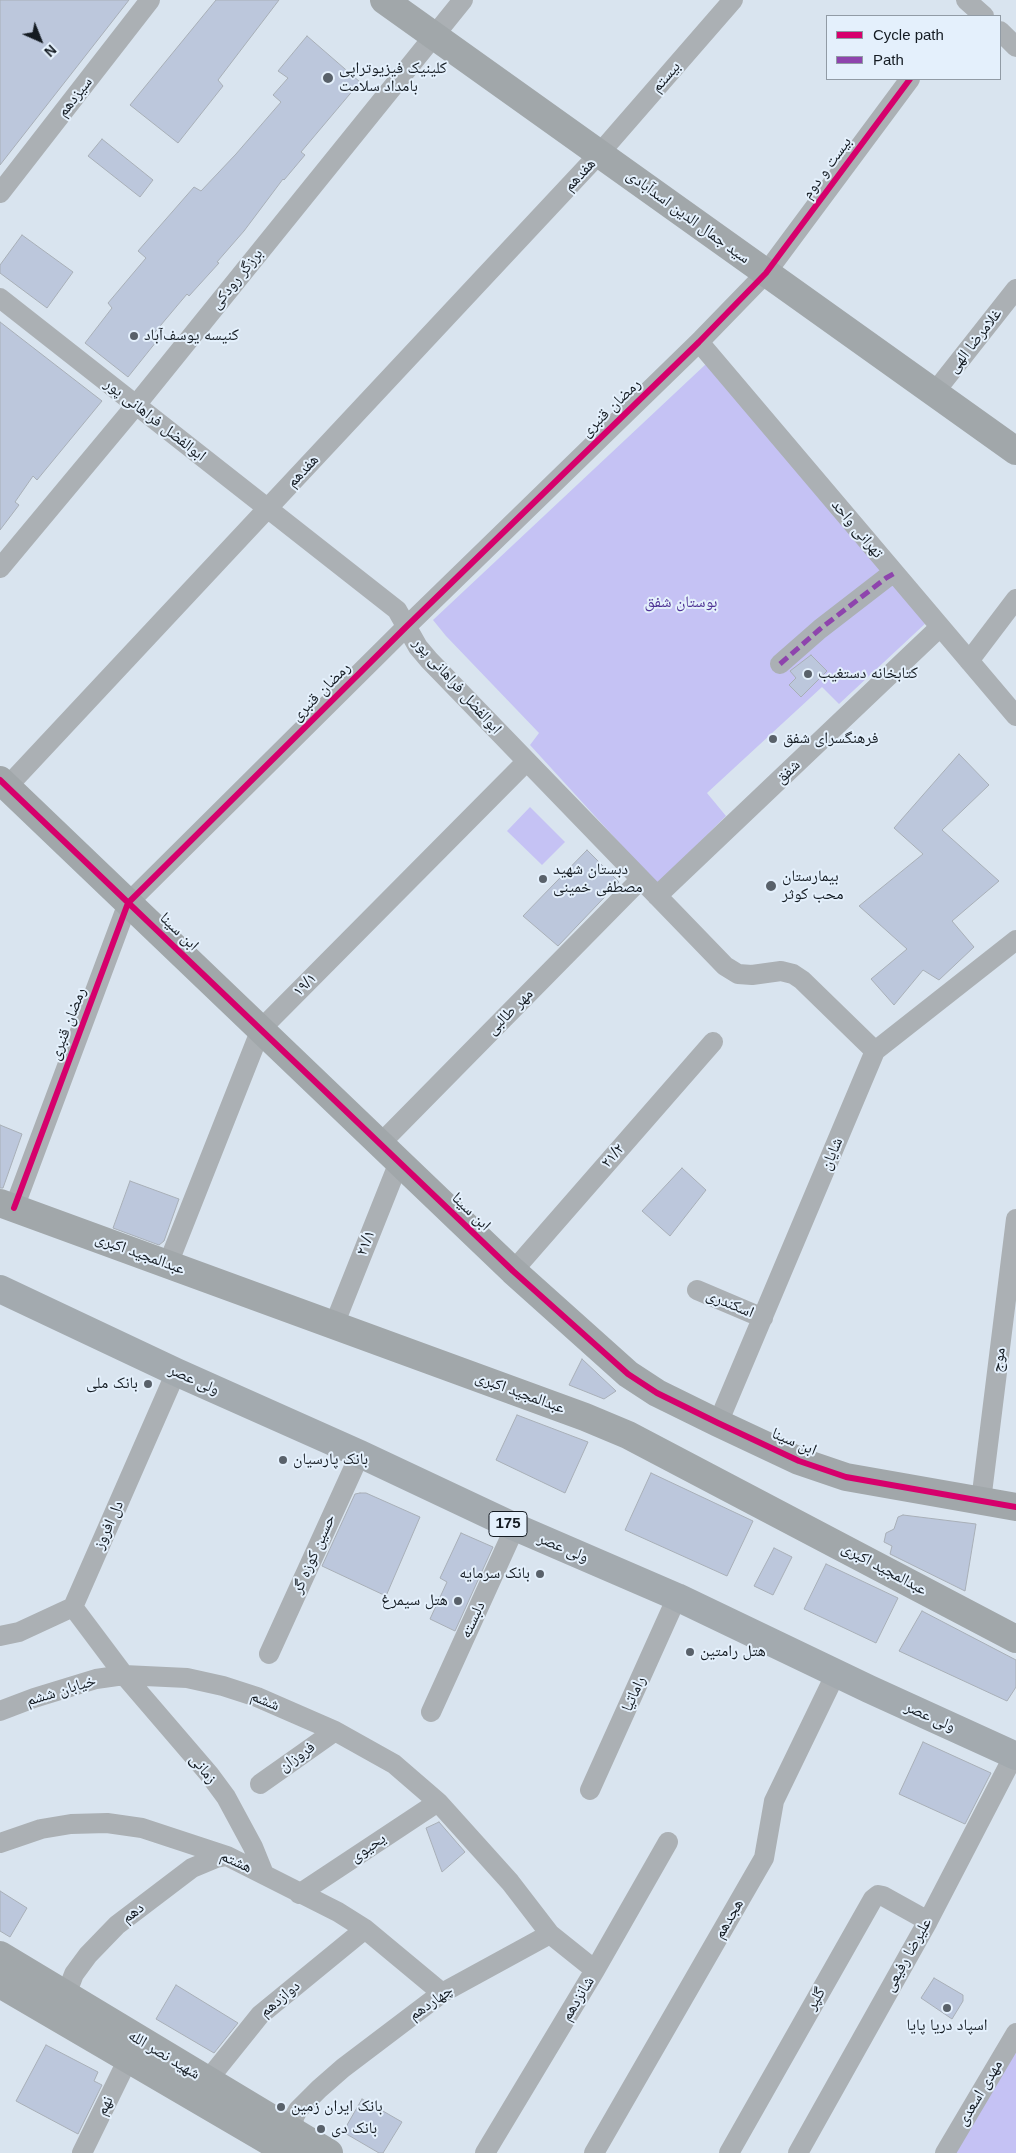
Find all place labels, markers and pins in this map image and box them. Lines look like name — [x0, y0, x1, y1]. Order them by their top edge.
place label: کلینیک فیزیوتراپی بامداد سلامت — [339, 59, 447, 97]
marker: کلینیک فیزیوتراپی بامداد سلامت — [321, 71, 335, 85]
place label: کنیسه یوسف‌آباد — [144, 326, 239, 346]
marker: کنیسه یوسف‌آباد — [128, 330, 140, 342]
place label: کتابخانه دستغیب — [818, 664, 918, 684]
marker: کتابخانه دستغیب — [802, 668, 814, 680]
place label: فرهنگسرای شفق — [783, 729, 879, 749]
marker: فرهنگسرای شفق — [767, 733, 779, 745]
place label: دبستان شهید مصطفی خمینی — [553, 860, 643, 898]
place label: بیمارستان محب کوثر — [782, 867, 844, 905]
marker: دبستان شهید مصطفی خمینی — [537, 873, 549, 885]
marker: بیمارستان محب کوثر — [764, 879, 778, 893]
place label: بانک ملی — [86, 1374, 138, 1394]
marker: بانک ملی — [142, 1378, 154, 1390]
place label: بانک پارسیان — [293, 1450, 368, 1470]
marker: بانک پارسیان — [277, 1454, 289, 1466]
place label: بانک سرمایه — [459, 1564, 530, 1584]
marker: بانک سرمایه — [534, 1568, 546, 1580]
place label: هتل سیمرغ — [381, 1591, 448, 1611]
marker: هتل سیمرغ — [452, 1595, 464, 1607]
place label: هتل رامتین — [700, 1642, 766, 1662]
marker: هتل رامتین — [684, 1646, 696, 1658]
marker: اسپاد دریا پایا — [941, 2002, 953, 2014]
place label: اسپاد دریا پایا — [906, 2016, 988, 2036]
place label: بانک ایران زمین — [291, 2097, 383, 2117]
marker: بانک ایران زمین — [275, 2101, 287, 2113]
place label: بانک دی — [331, 2119, 377, 2139]
marker: بانک دی — [315, 2123, 327, 2135]

